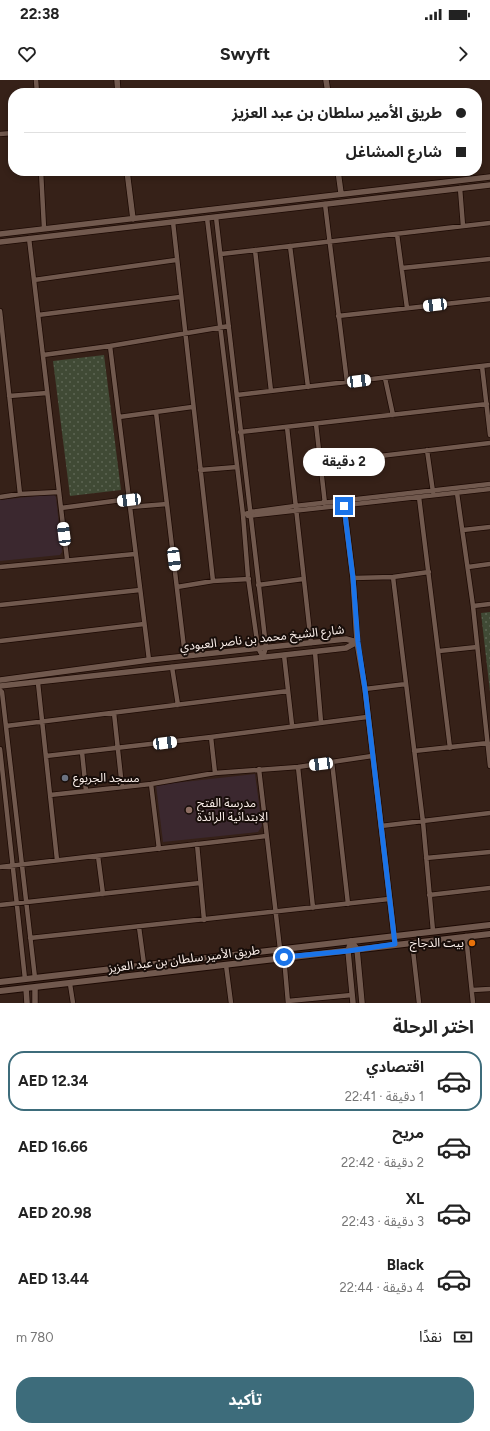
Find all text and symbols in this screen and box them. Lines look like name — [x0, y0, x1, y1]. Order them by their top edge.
text: 22:38 — [20, 5, 59, 23]
icon: heart — [16, 43, 38, 65]
text: Swyft — [220, 43, 270, 65]
icon: forward — [452, 43, 474, 65]
text: طريق الأمير سلطان بن عبد العزيز — [232, 104, 442, 122]
text: شارع المشاغل — [346, 143, 442, 161]
car — [422, 298, 448, 312]
car — [346, 374, 372, 388]
callout: 2 دقيقة — [303, 448, 385, 476]
text: 2 دقيقة — [322, 454, 366, 469]
car — [116, 493, 142, 507]
route end — [335, 497, 353, 515]
car — [57, 521, 71, 547]
car — [167, 546, 181, 572]
street label: شارع الشيخ محمد بن ناصر العبودي — [179, 622, 345, 656]
car — [152, 736, 178, 750]
car — [308, 757, 334, 771]
place label: مسجد الجربوع — [73, 771, 139, 787]
marker: مسجد الجربوع — [60, 773, 70, 783]
place label: مدرسة الفتح الابتدائية الرائدة — [197, 796, 268, 824]
marker: مدرسة الفتح الابتدائية الرائدة — [184, 805, 194, 815]
place label: بيت الدجاج — [410, 936, 464, 952]
marker: بيت الدجاج — [467, 938, 477, 948]
street label: طريق الأمير سلطان بن عبد العزيز — [106, 943, 261, 976]
route start — [275, 948, 293, 966]
text: اختر الرحلة — [393, 1016, 474, 1038]
text: اقتصادي — [366, 1058, 424, 1076]
icon: car — [436, 1063, 472, 1099]
text: AED 12.34 — [18, 1072, 88, 1090]
text: 1 دقيقة · 22:41 — [345, 1089, 424, 1104]
text: مريح — [392, 1124, 424, 1142]
icon: car — [436, 1129, 472, 1165]
text: AED 16.66 — [18, 1138, 88, 1156]
text: 2 دقيقة · 22:42 — [341, 1155, 424, 1170]
text: XL — [406, 1190, 424, 1208]
icon: car — [436, 1195, 472, 1231]
text: AED 20.98 — [18, 1204, 92, 1222]
text: 3 دقيقة · 22:43 — [341, 1214, 424, 1229]
text: Black — [387, 1256, 424, 1274]
icon: car — [436, 1261, 472, 1297]
text: AED 13.44 — [18, 1270, 89, 1288]
text: 4 دقيقة · 22:44 — [339, 1280, 424, 1295]
icon: cash — [452, 1326, 474, 1348]
text: نقدًا — [419, 1328, 442, 1346]
text: 780 m — [16, 1330, 54, 1345]
button: تأكيد — [16, 1377, 474, 1423]

